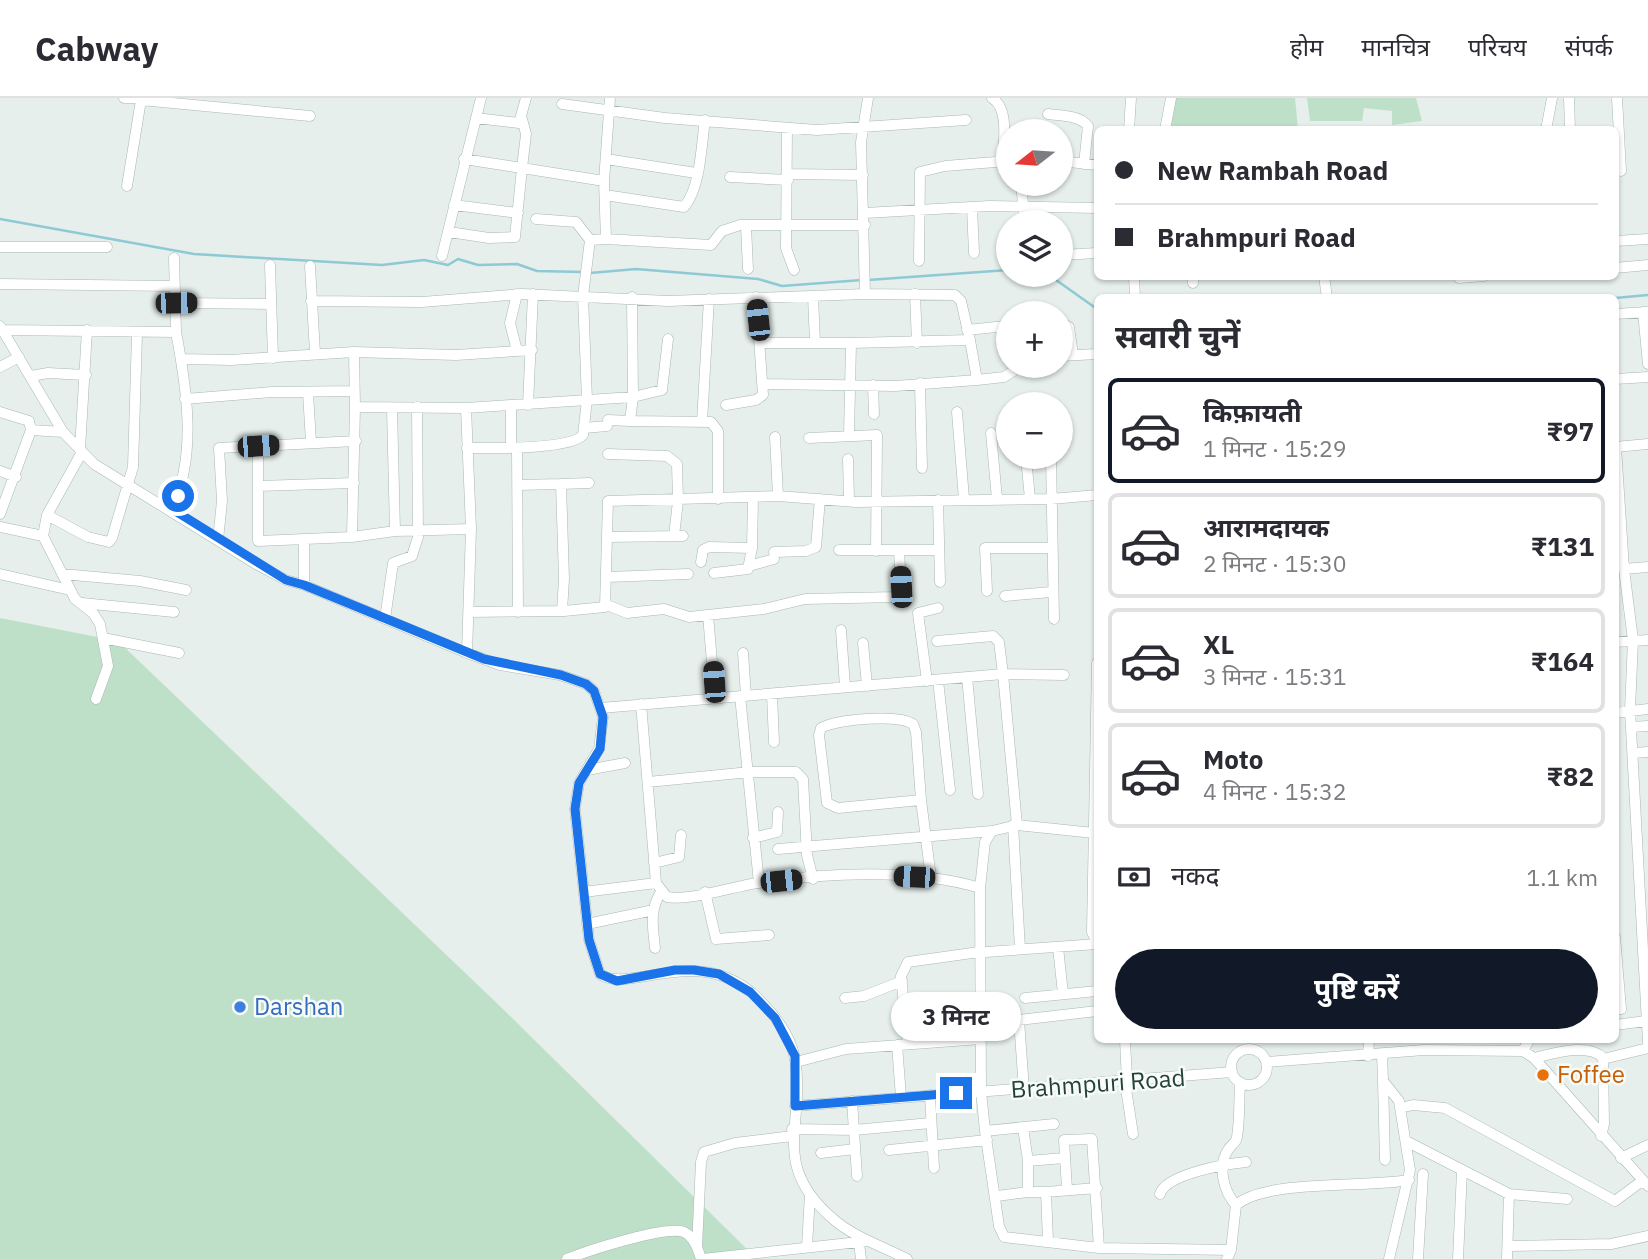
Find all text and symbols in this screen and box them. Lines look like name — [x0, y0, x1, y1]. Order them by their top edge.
text: Cabway — [35, 27, 158, 70]
text: होम — [1290, 31, 1323, 63]
text: मानचित्र — [1361, 31, 1430, 63]
text: परिचय — [1468, 31, 1527, 63]
text: संपर्क — [1565, 31, 1613, 63]
north arrow — [996, 119, 1073, 196]
map controls — [996, 119, 1073, 469]
text: New Rambah Road — [1157, 153, 1388, 187]
button: layers — [996, 210, 1073, 287]
text: Brahmpuri Road — [1157, 220, 1356, 254]
car — [155, 292, 198, 314]
car — [746, 298, 771, 342]
button: + — [996, 301, 1073, 378]
text: सवारी चुनें — [1115, 315, 1240, 357]
button: − — [996, 392, 1073, 469]
text: किफ़ायती — [1203, 395, 1302, 429]
icon: car — [1119, 399, 1182, 462]
text: ₹97 — [1546, 414, 1594, 448]
text: 1 मिनट · 15:29 — [1203, 433, 1347, 463]
car — [237, 434, 280, 458]
route start — [162, 480, 194, 512]
text: आरामदायक — [1203, 510, 1329, 544]
icon: car — [1119, 514, 1182, 577]
text: ₹131 — [1531, 529, 1594, 563]
text: 2 मिनट · 15:30 — [1203, 548, 1347, 578]
car — [890, 565, 913, 609]
text: XL — [1203, 627, 1234, 661]
icon: car — [1119, 629, 1182, 692]
text: ₹164 — [1531, 644, 1594, 678]
car — [703, 660, 726, 704]
text: 3 मिनट · 15:31 — [1203, 661, 1347, 691]
text: Moto — [1203, 742, 1263, 776]
icon: car — [1119, 744, 1182, 807]
text: ₹82 — [1546, 759, 1594, 793]
text: 4 मिनट · 15:32 — [1203, 776, 1347, 806]
icon: cash — [1115, 858, 1153, 896]
text: नकद — [1171, 858, 1219, 892]
text: 1.1 km — [1527, 862, 1598, 892]
car — [893, 866, 936, 888]
car — [760, 868, 803, 894]
button: पुष्टि करें — [1115, 949, 1598, 1029]
place label: Darshan — [254, 990, 344, 1022]
callout: 3 मिनट — [891, 992, 1021, 1040]
marker: Darshan — [232, 999, 248, 1015]
text: 3 मिनट — [922, 1001, 990, 1031]
place label: Foffee — [1557, 1058, 1625, 1090]
street label: Brahmpuri Road — [1010, 1061, 1186, 1105]
marker: Foffee — [1535, 1067, 1551, 1083]
route end — [940, 1077, 972, 1109]

